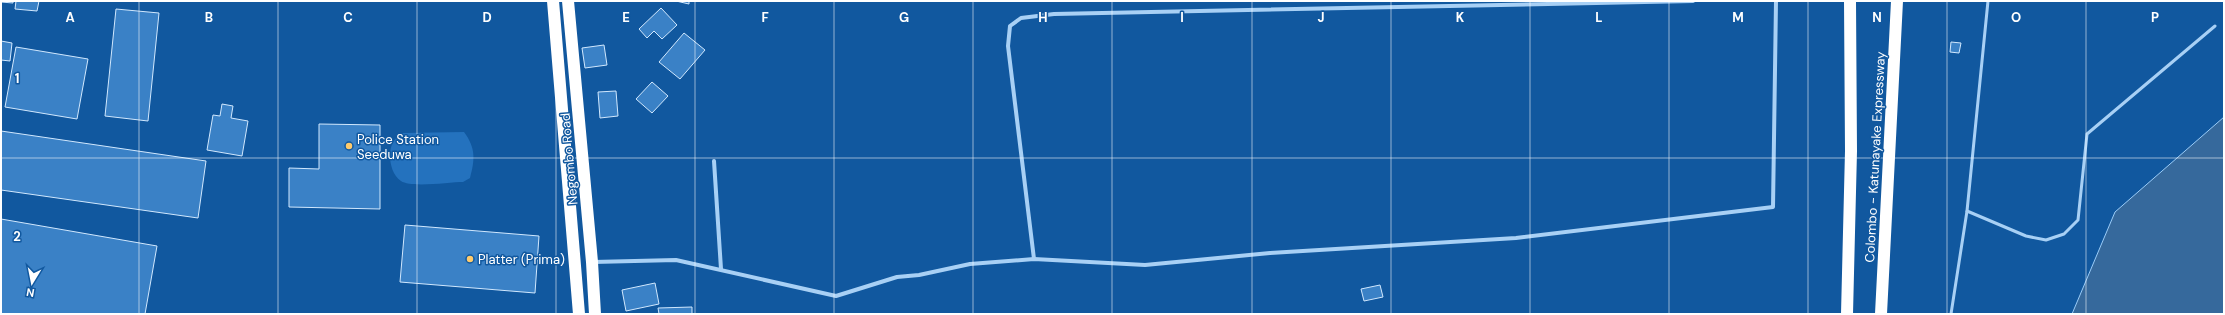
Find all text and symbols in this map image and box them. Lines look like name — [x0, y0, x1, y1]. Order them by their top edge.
text: A — [65, 9, 75, 26]
text: B — [205, 9, 213, 26]
text: C — [343, 9, 353, 26]
text: D — [482, 9, 492, 26]
text: E — [622, 9, 630, 26]
text: F — [761, 9, 769, 26]
text: G — [899, 9, 909, 26]
text: H — [1038, 9, 1048, 26]
text: I — [1180, 9, 1184, 26]
text: J — [1317, 9, 1325, 26]
text: K — [1456, 9, 1465, 26]
text: L — [1595, 9, 1603, 26]
text: M — [1732, 9, 1744, 26]
text: N — [1872, 9, 1882, 26]
text: O — [2011, 9, 2021, 26]
text: P — [2151, 9, 2159, 26]
street label: Colombo - Katunayake Expressway — [1861, 51, 1889, 263]
text: 1 — [15, 70, 19, 87]
street label: Negombo Road — [557, 112, 581, 206]
place label: Police Station Seeduwa — [357, 131, 439, 163]
marker: Police Station Seeduwa — [344, 141, 354, 151]
text: 2 — [13, 228, 21, 245]
place label: Platter (Prima) — [478, 251, 565, 268]
marker: Platter (Prima) — [465, 254, 475, 264]
north arrow — [12, 263, 52, 303]
text: N — [25, 285, 35, 300]

